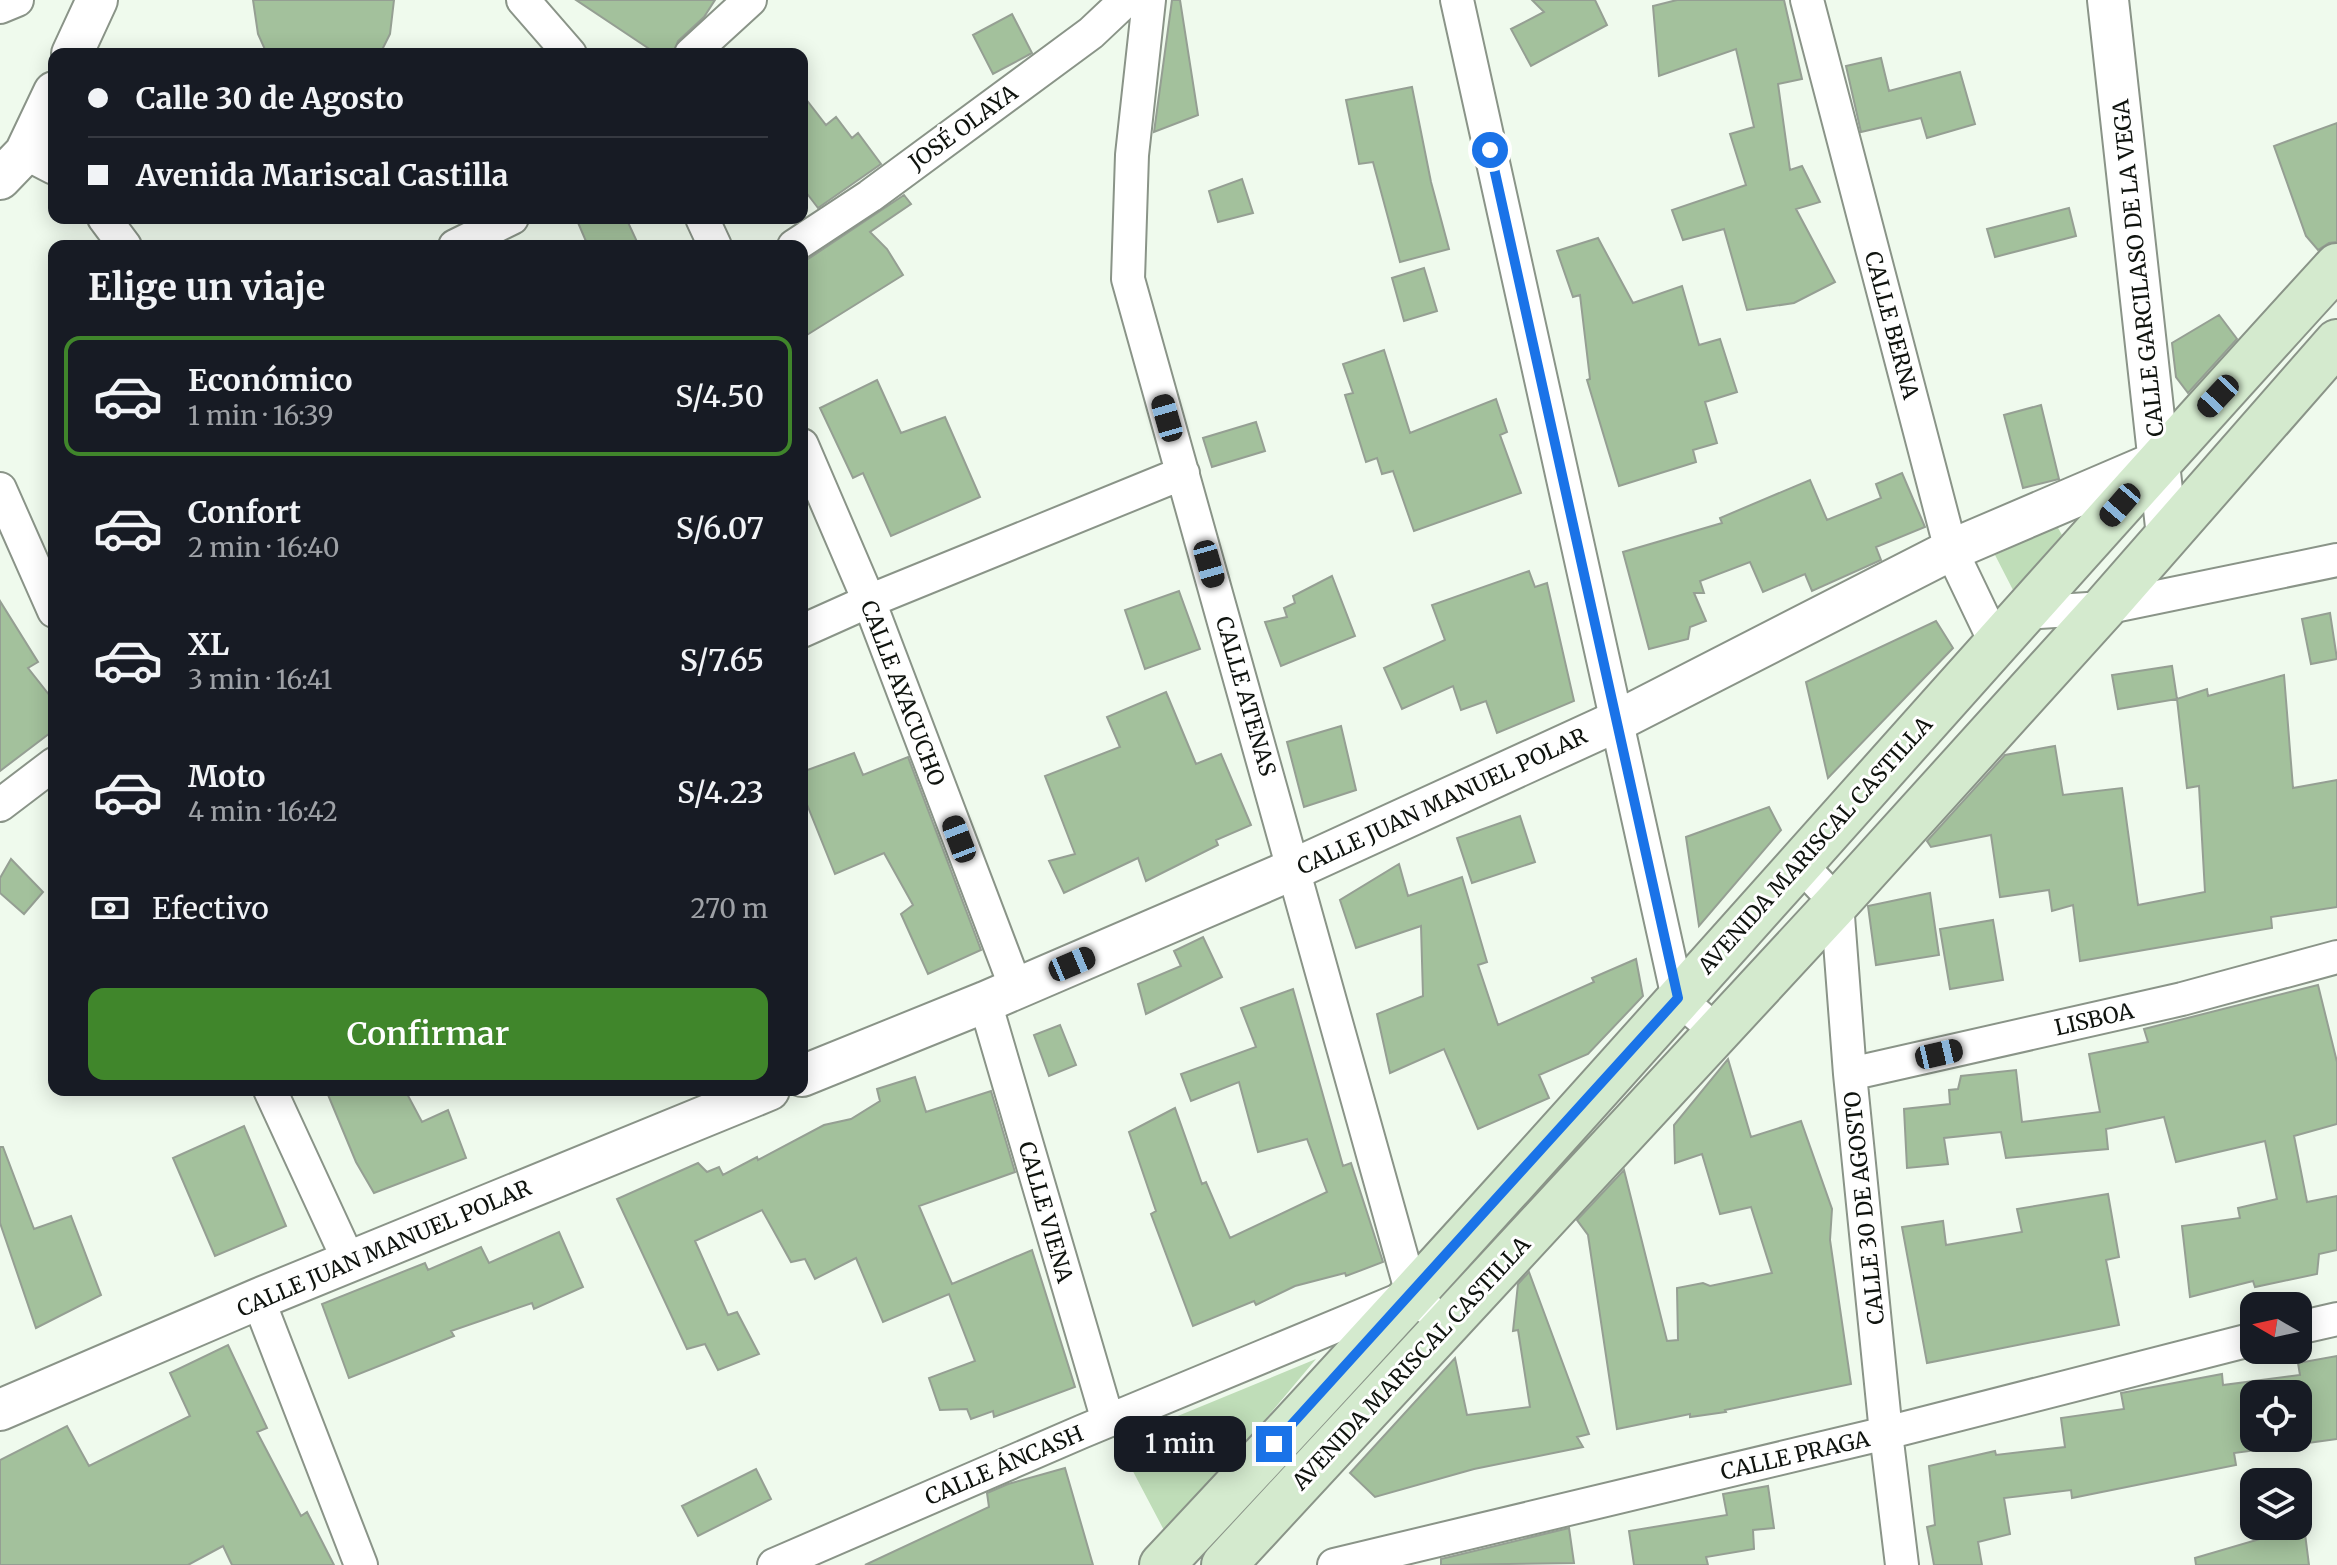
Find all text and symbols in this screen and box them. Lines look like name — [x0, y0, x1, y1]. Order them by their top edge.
street label: JOSÉ OLAYA — [902, 77, 1023, 176]
text: Calle 30 de Agosto — [136, 79, 404, 117]
street label: CALLE GARCILASO DE LA VEGA — [2106, 97, 2170, 438]
route start — [1472, 132, 1508, 168]
text: Avenida Mariscal Castilla — [136, 156, 509, 194]
street label: CALLE BERNA — [1859, 248, 1925, 403]
text: Elige un viaje — [88, 265, 325, 310]
icon: car — [92, 360, 164, 432]
text: Económico — [188, 361, 352, 399]
car — [2193, 370, 2243, 422]
text: S/4.50 — [675, 377, 764, 415]
car — [1149, 392, 1185, 444]
text: 1 min · 16:39 — [188, 399, 334, 432]
car — [2095, 479, 2145, 531]
icon: car — [92, 492, 164, 564]
text: Confort — [188, 493, 301, 531]
text: S/6.07 — [676, 509, 764, 547]
text: 2 min · 16:40 — [188, 531, 339, 564]
car — [1191, 538, 1227, 590]
street label: CALLE AYACUCHO — [855, 596, 951, 790]
street label: CALLE ATENAS — [1210, 613, 1282, 779]
icon: car — [92, 624, 164, 696]
text: XL — [188, 625, 229, 663]
text: S/7.65 — [680, 641, 764, 679]
text: 3 min · 16:41 — [188, 663, 332, 696]
street label: AVENIDA MARISCAL CASTILLA — [1691, 710, 1938, 980]
street label: CALLE JUAN MANUEL POLAR — [1292, 721, 1592, 881]
icon: car — [92, 756, 164, 828]
text: Moto — [188, 757, 266, 795]
text: S/4.23 — [677, 773, 764, 811]
text: 4 min · 16:42 — [188, 795, 338, 828]
car — [939, 812, 979, 866]
icon: cash — [88, 886, 132, 930]
text: Efectivo — [152, 889, 269, 927]
text: 270 m — [691, 892, 768, 925]
car — [1045, 944, 1099, 984]
button: Confirmar — [88, 988, 768, 1080]
street label: LISBOA — [2052, 996, 2137, 1042]
car — [1913, 1037, 1965, 1071]
street label: CALLE 30 DE AGOSTO — [1838, 1090, 1890, 1326]
street label: CALLE VIENA — [1012, 1138, 1080, 1286]
street label: CALLE JUAN MANUEL POLAR — [233, 1173, 536, 1323]
street label: AVENIDA MARISCAL CASTILLA — [1285, 1230, 1536, 1496]
north arrow — [2240, 1292, 2312, 1364]
map controls — [2240, 1292, 2312, 1540]
button: locate — [2240, 1380, 2312, 1452]
callout: 1 min — [1114, 1416, 1246, 1472]
street label: CALLE ÁNCASH — [920, 1418, 1087, 1511]
street label: CALLE PRAGA — [1718, 1424, 1873, 1486]
route end — [1256, 1426, 1292, 1462]
text: 1 min — [1145, 1427, 1215, 1460]
button: layers — [2240, 1468, 2312, 1540]

